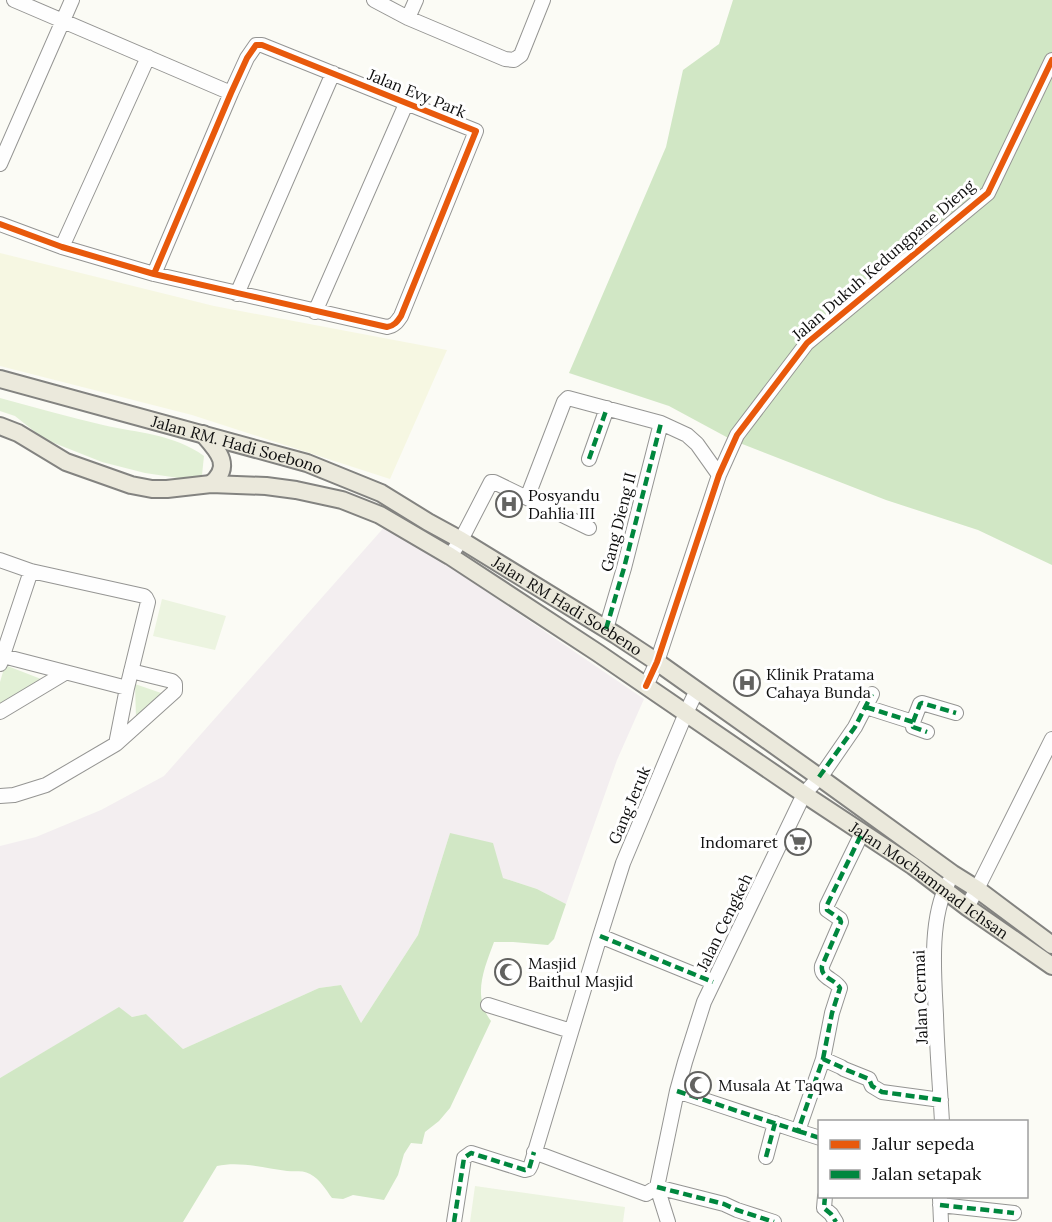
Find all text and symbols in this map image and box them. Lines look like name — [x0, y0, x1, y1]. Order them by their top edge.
street label: Jalan Evy Park — [364, 64, 469, 122]
street label: Jalan Dukuh Kedungpane Dieng — [787, 175, 979, 345]
street label: Jalan RM. Hadi Soebono — [148, 411, 326, 478]
street label: Gang Dieng II — [596, 470, 640, 574]
place label: Posyandu Dahlia III — [528, 485, 600, 523]
hospital icon: Posyandu Dahlia III — [494, 489, 524, 519]
street label: Jalan RM Hadi Soebeno — [488, 551, 646, 660]
place label: Klinik Pratama Cahaya Bunda — [766, 664, 874, 702]
hospital icon: Klinik Pratama Cahaya Bunda — [732, 668, 762, 698]
street label: Gang Jeruk — [604, 763, 655, 847]
street label: Jalan Mochammad Ichsan — [845, 817, 1013, 943]
supermarket icon: Indomaret — [783, 827, 813, 857]
place label: Indomaret — [700, 832, 779, 852]
street label: Jalan Cengkeh — [691, 870, 756, 975]
street label: Jalan Cermai — [908, 950, 932, 1045]
place label: Masjid Baithul Masjid — [528, 953, 634, 991]
mosque icon: Masjid Baithul Masjid — [493, 957, 523, 987]
mosque icon: Musala At Taqwa — [683, 1070, 713, 1100]
place label: Musala At Taqwa — [718, 1075, 843, 1095]
legend — [818, 1120, 1028, 1198]
text: Jalur sepeda — [871, 1132, 974, 1155]
text: Jalan setapak — [871, 1162, 982, 1185]

